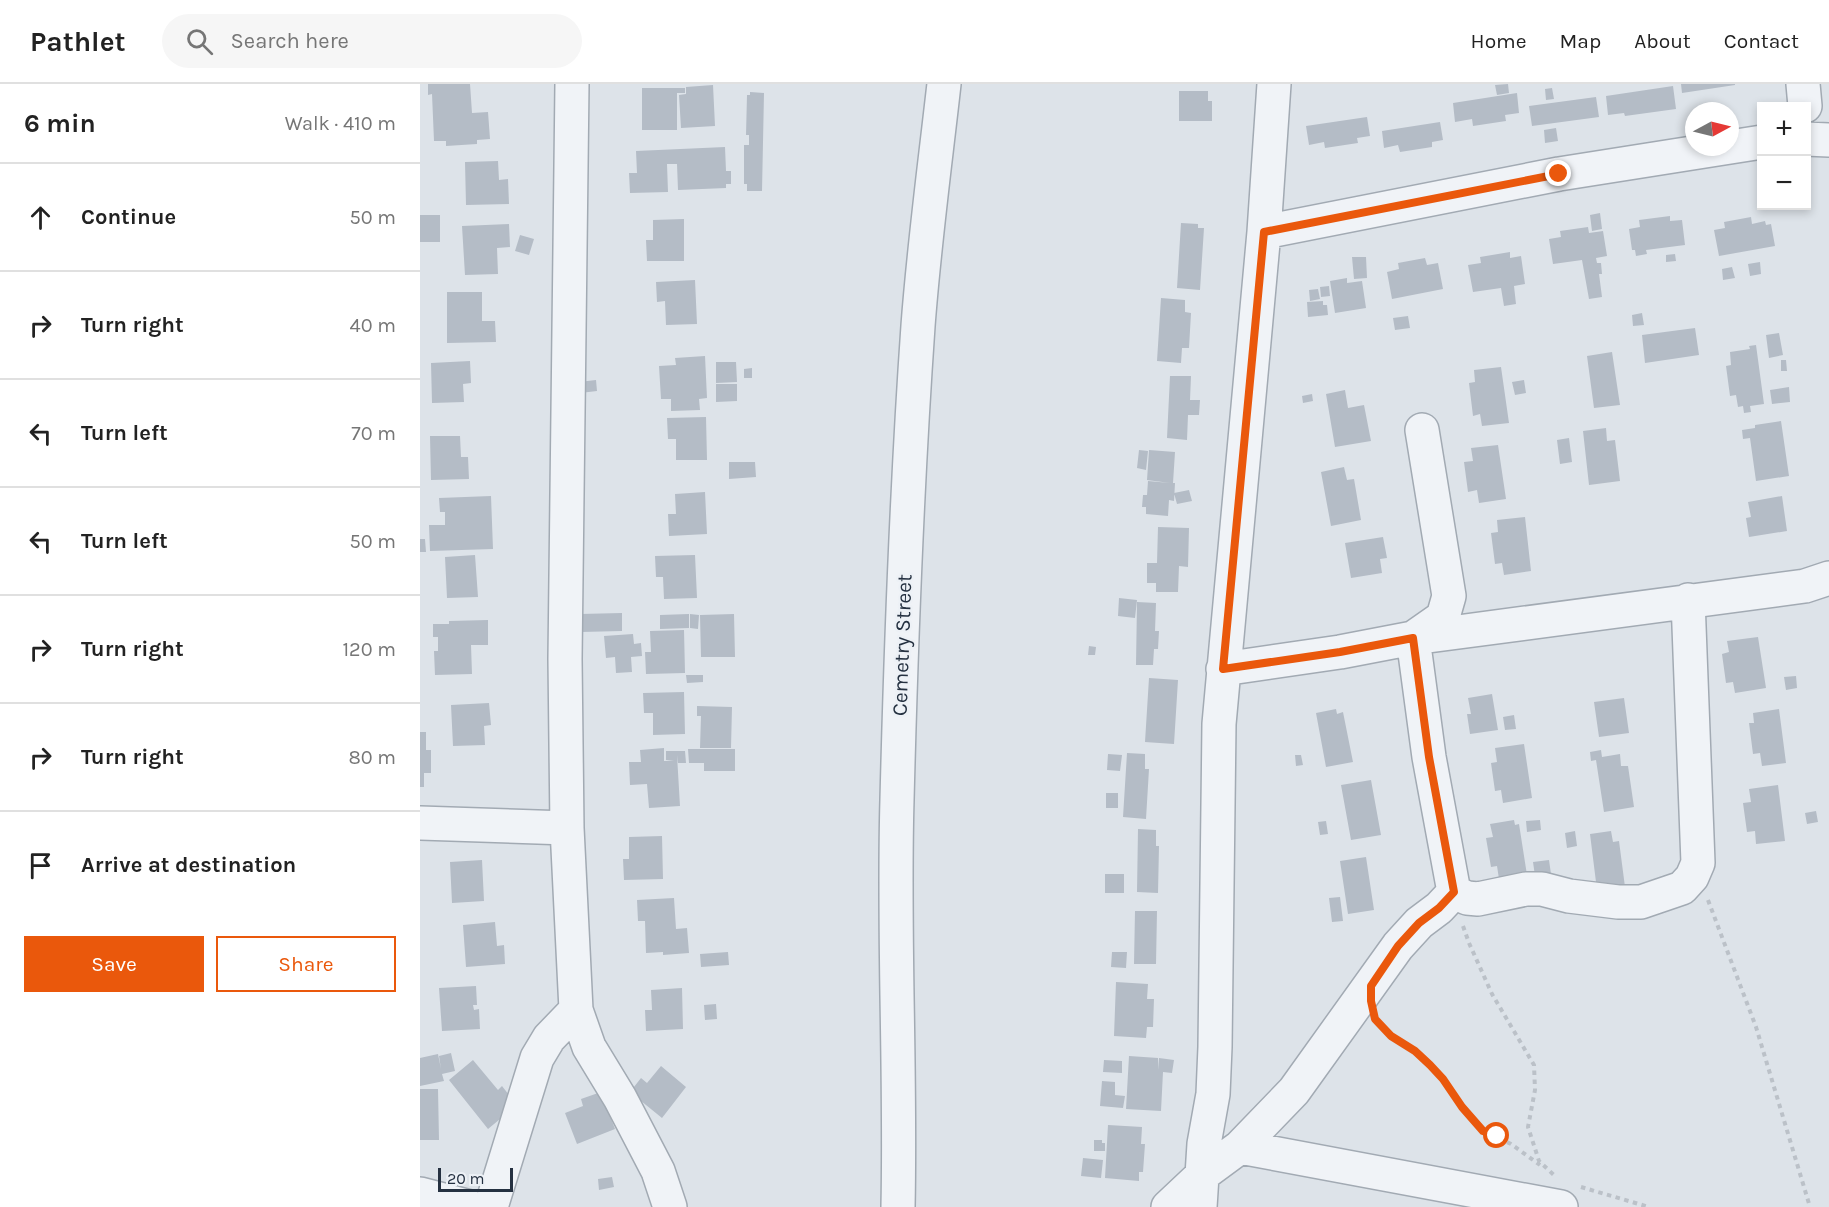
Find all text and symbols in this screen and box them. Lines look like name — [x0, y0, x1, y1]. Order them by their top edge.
search box — [162, 14, 582, 68]
text: Pathlet — [30, 25, 126, 58]
icon: search — [183, 25, 216, 58]
text: Search here — [231, 28, 349, 54]
text: Home — [1471, 29, 1527, 53]
text: Map — [1560, 29, 1601, 53]
text: About — [1634, 29, 1691, 53]
text: Contact — [1724, 29, 1799, 53]
north arrow — [1685, 102, 1739, 156]
map controls — [1757, 102, 1811, 210]
button: + — [1757, 102, 1811, 156]
text: 6 min — [24, 108, 96, 139]
text: Walk · 410 m — [285, 112, 396, 135]
button: − — [1757, 156, 1811, 210]
route end — [1545, 160, 1571, 186]
icon: ahead — [24, 201, 57, 234]
text: Continue — [81, 204, 176, 230]
text: 50 m — [349, 206, 396, 229]
icon: right — [24, 309, 57, 342]
text: Turn right — [81, 312, 184, 338]
text: 40 m — [350, 314, 396, 337]
icon: left — [24, 417, 57, 450]
text: Turn left — [81, 420, 168, 446]
text: 70 m — [351, 422, 396, 445]
icon: left — [24, 525, 57, 558]
text: Turn left — [81, 528, 168, 554]
text: 50 m — [349, 530, 396, 553]
street label: Cemetry Street — [888, 574, 916, 716]
icon: right — [24, 633, 57, 666]
text: Turn right — [81, 636, 184, 662]
text: 120 m — [342, 638, 396, 661]
icon: right — [24, 741, 57, 774]
text: Turn right — [81, 744, 184, 770]
text: 80 m — [348, 746, 396, 769]
icon: arrive — [24, 849, 57, 882]
text: Arrive at destination — [81, 852, 296, 878]
button: Save — [24, 936, 204, 992]
button: Share — [216, 936, 396, 992]
route start — [1483, 1122, 1509, 1148]
scale bar — [438, 1165, 513, 1192]
text: 20 m — [447, 1169, 485, 1188]

